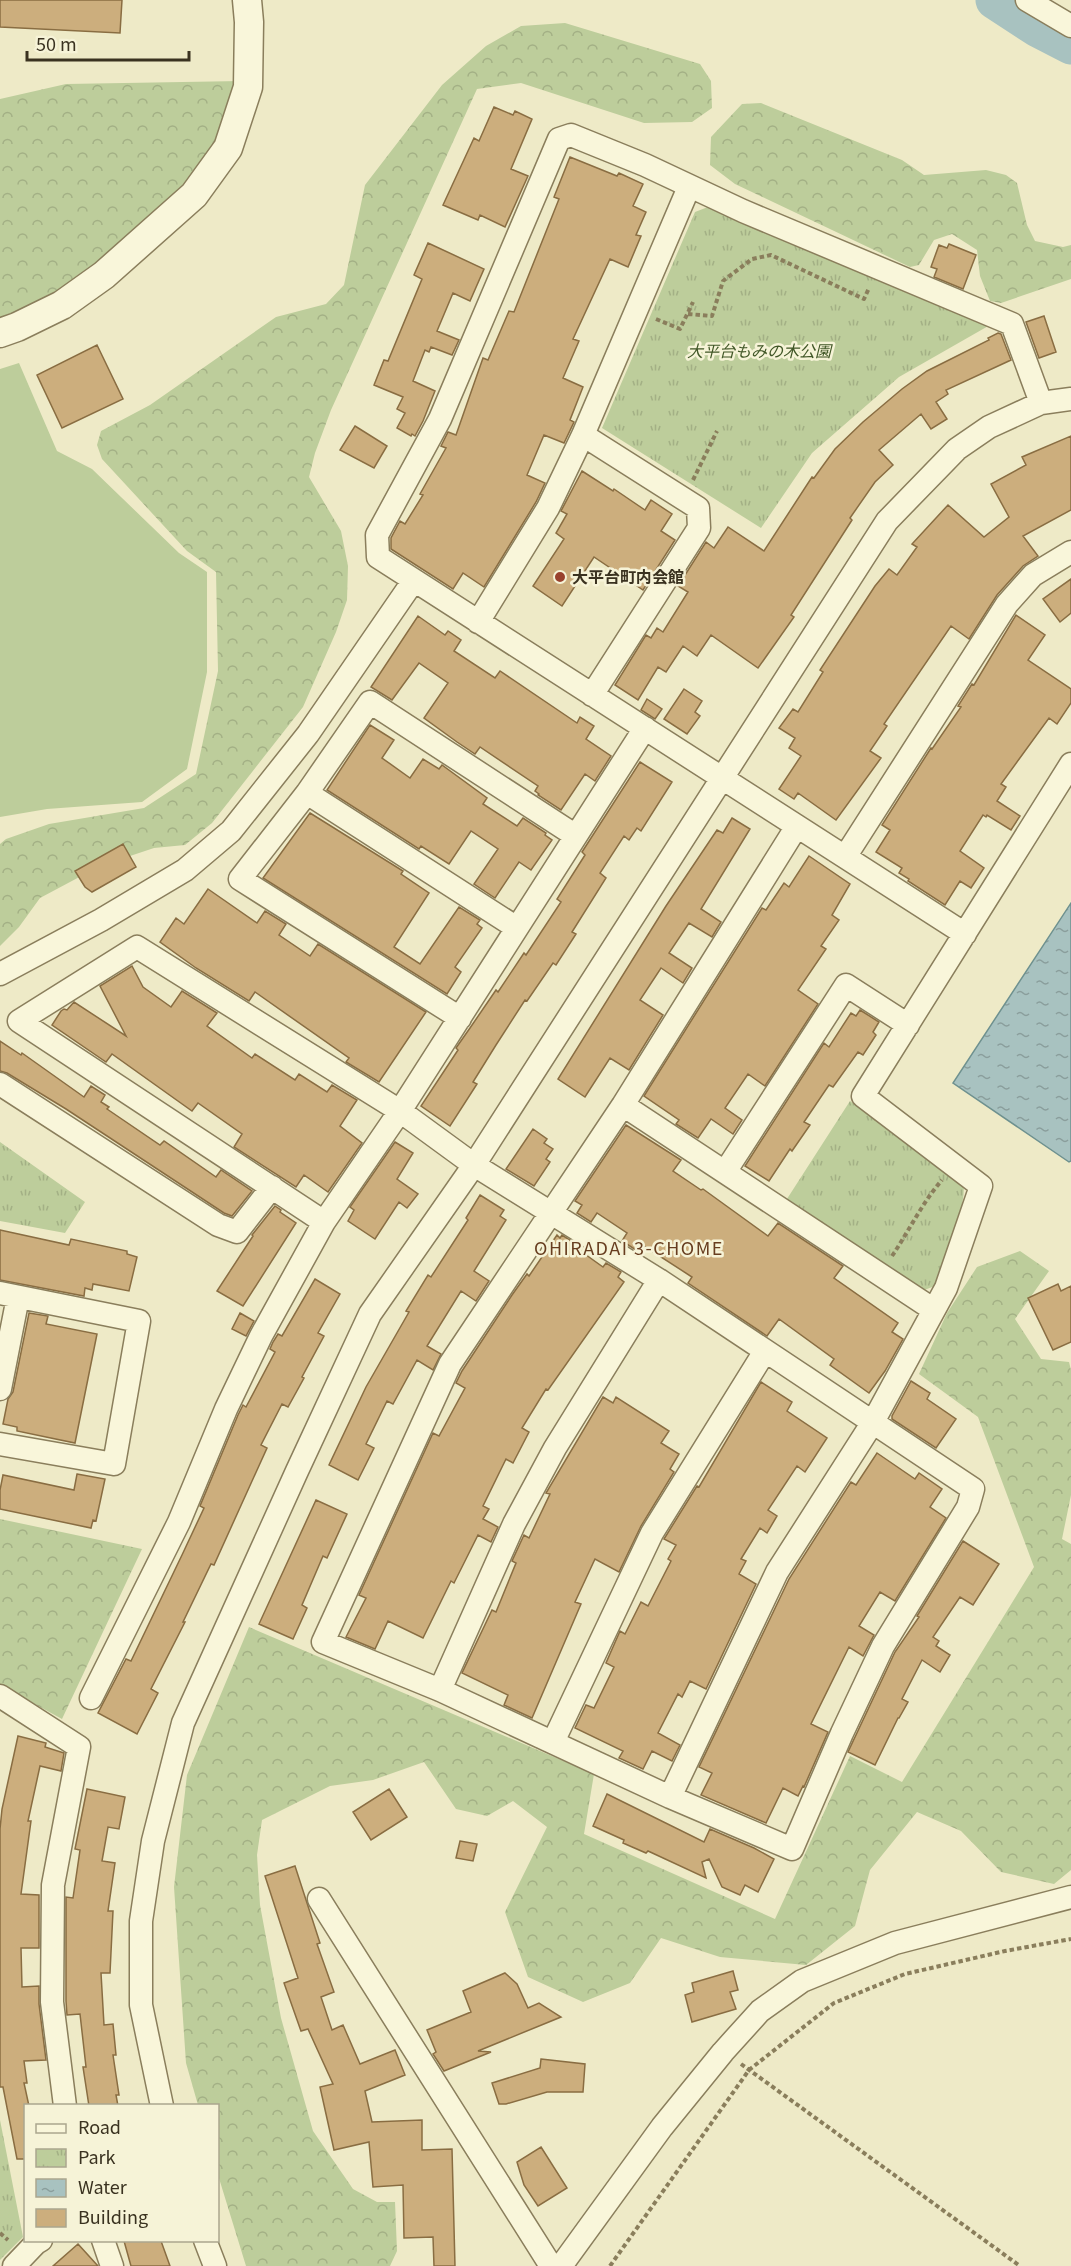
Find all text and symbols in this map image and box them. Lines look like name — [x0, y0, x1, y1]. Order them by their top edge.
scale bar — [27, 24, 189, 62]
text: 50 m — [36, 30, 77, 56]
park label: 大平台もみの木公園 — [687, 338, 833, 362]
place label: 大平台町内会館 — [572, 564, 684, 588]
marker: 大平台町内会館 — [553, 570, 567, 584]
district label: OHIRADAI 3-CHOME — [534, 1234, 724, 1260]
legend — [24, 2104, 219, 2242]
text: Road — [78, 2113, 121, 2139]
text: Park — [78, 2143, 116, 2169]
text: Water — [78, 2173, 128, 2199]
text: Building — [78, 2203, 148, 2229]

